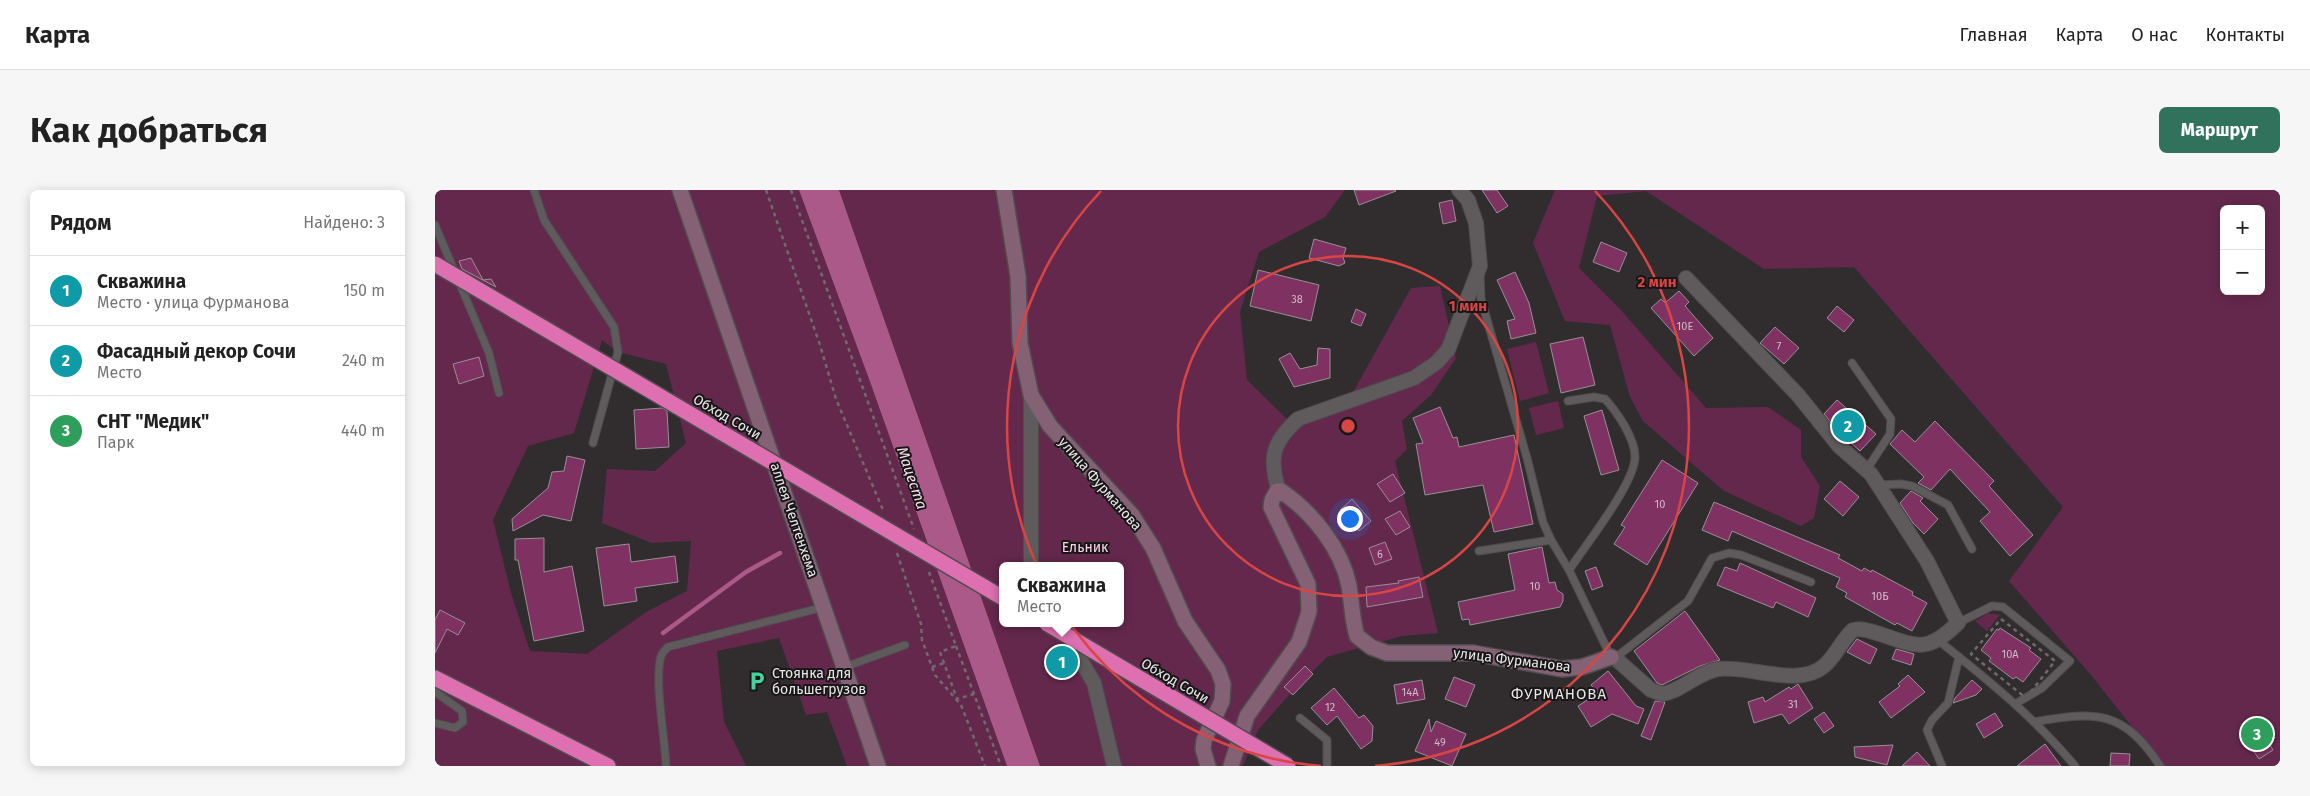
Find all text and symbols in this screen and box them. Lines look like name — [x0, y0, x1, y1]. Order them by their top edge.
text: Карта — [25, 21, 90, 49]
text: Главная — [1960, 24, 2028, 46]
text: Карта — [2056, 24, 2103, 46]
text: О нас — [2131, 24, 2178, 46]
text: Контакты — [2206, 24, 2285, 46]
button: Маршрут — [2159, 107, 2280, 153]
text: Как добраться — [30, 109, 268, 151]
map controls — [2220, 205, 2265, 295]
button: + — [2220, 205, 2265, 250]
text: Рядом — [50, 210, 111, 236]
text: Найдено: 3 — [303, 213, 385, 232]
button: − — [2220, 250, 2265, 295]
text: Скважина — [97, 270, 186, 293]
text: 2 мин — [1637, 273, 1677, 291]
text: 1 — [62, 281, 70, 300]
text: 150 m — [343, 281, 385, 300]
text: Место · улица Фурманова — [97, 293, 289, 312]
house number: 38 — [1291, 293, 1303, 306]
text: 1 мин — [1449, 297, 1487, 315]
house number: 10Е — [1677, 320, 1694, 333]
text: Фасадный декор Сочи — [97, 340, 296, 363]
house number: 7 — [1777, 340, 1782, 353]
text: 2 — [62, 351, 70, 370]
text: 240 m — [342, 351, 385, 370]
text: Место — [97, 363, 142, 382]
street label: Обход Сочи — [690, 391, 764, 443]
pin: 2 — [1832, 407, 1864, 445]
text: СНТ "Медик" — [97, 410, 209, 433]
centre of rings — [1339, 417, 1357, 435]
text: 3 — [62, 421, 70, 440]
text: 440 m — [341, 421, 385, 440]
text: Парк — [97, 433, 134, 452]
street label: улица Фурманова — [1055, 434, 1145, 534]
water label: Мацеста — [893, 444, 931, 512]
street label: аллея Челтенхема — [766, 461, 822, 579]
house number: 10 — [1655, 498, 1665, 511]
your location — [1337, 506, 1363, 532]
park label: Ельник — [1062, 539, 1109, 556]
house number: 6 — [1377, 548, 1383, 561]
popup — [999, 562, 1124, 627]
text: Скважина — [1017, 574, 1106, 597]
house number: 10 — [1530, 580, 1540, 593]
house number: 10Б — [1871, 590, 1889, 603]
text: Место — [1017, 597, 1062, 616]
pin: 1 — [1046, 643, 1078, 681]
street label: улица Фурманова — [1452, 644, 1572, 676]
house number: 10А — [2001, 648, 2019, 661]
street label: Обход Сочи — [1138, 655, 1212, 707]
place label: Стоянка для большегрузов — [772, 665, 866, 698]
parking icon: Стоянка для большегрузов — [746, 670, 768, 692]
district label: ФУРМАНОВА — [1511, 685, 1607, 703]
house number: 14А — [1402, 686, 1419, 699]
house number: 31 — [1788, 698, 1798, 711]
house number: 12 — [1325, 701, 1335, 714]
pin: 3 — [2241, 715, 2273, 753]
house number: 49 — [1434, 736, 1446, 749]

